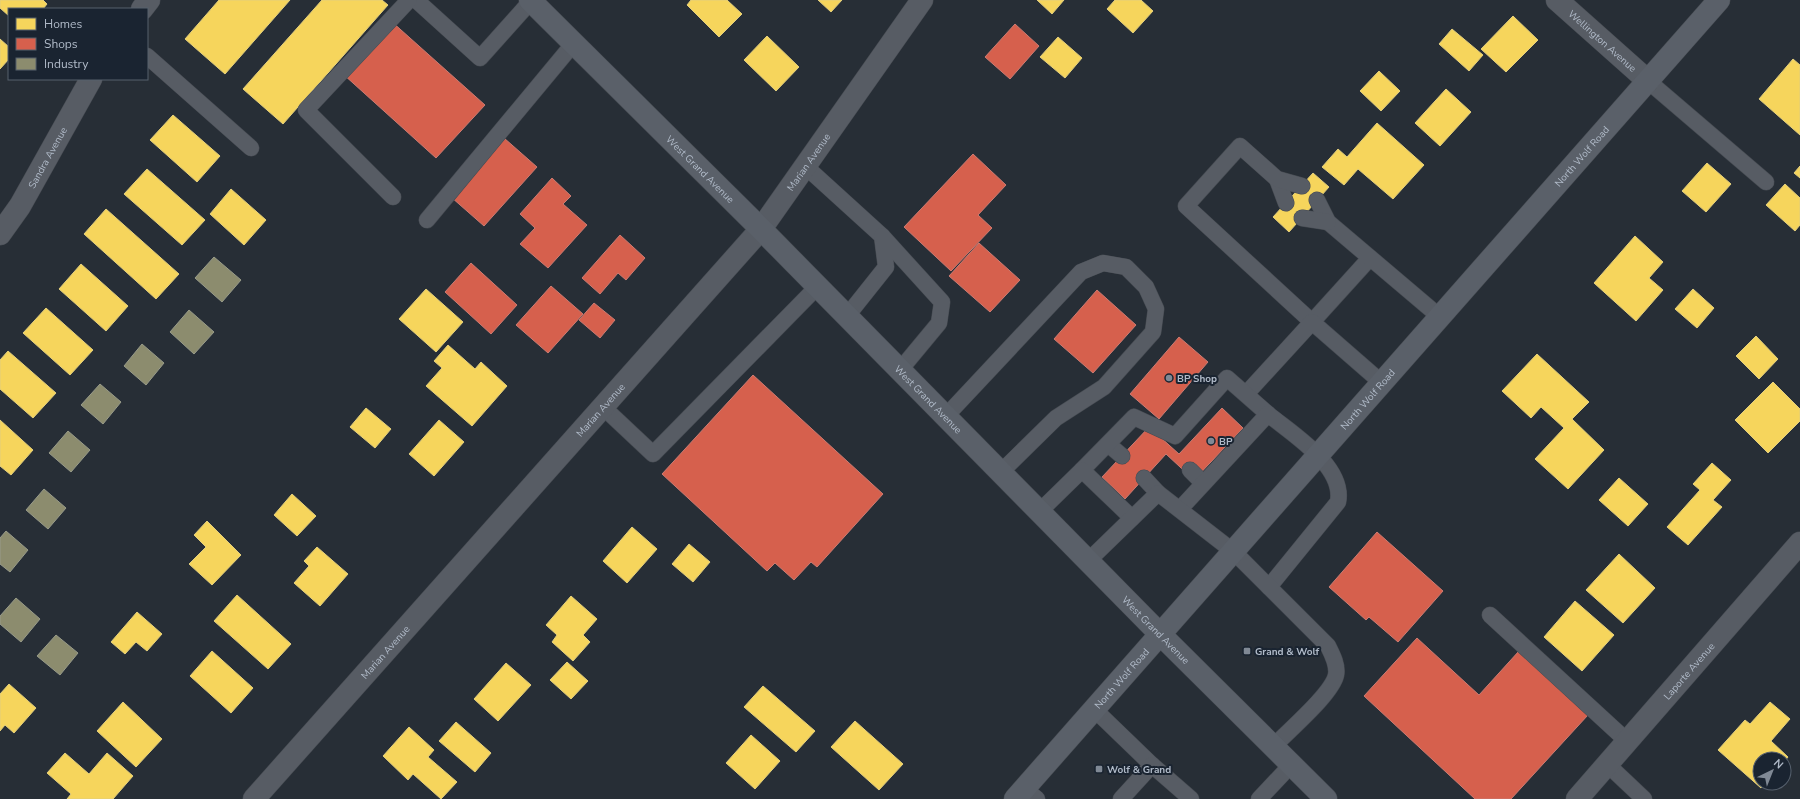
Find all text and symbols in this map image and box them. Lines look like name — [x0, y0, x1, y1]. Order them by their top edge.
street label: Wellington Avenue — [1565, 7, 1639, 75]
legend — [8, 8, 148, 80]
text: Homes — [44, 16, 82, 32]
text: Shops — [44, 36, 78, 52]
text: Industry — [44, 56, 89, 72]
street label: North Wolf Road — [1552, 123, 1613, 190]
street label: Sandra Avenue — [25, 125, 71, 191]
street label: Marian Avenue — [784, 131, 834, 194]
street label: West Grand Avenue — [663, 133, 737, 207]
street label: West Grand Avenue — [891, 362, 965, 437]
street label: North Wolf Road — [1338, 366, 1399, 433]
place label: BP Shop — [1177, 372, 1217, 386]
marker: BP Shop — [1164, 373, 1174, 383]
street label: Marian Avenue — [573, 381, 629, 440]
place label: BP — [1219, 435, 1233, 449]
marker: BP — [1206, 436, 1216, 446]
street label: West Grand Avenue — [1118, 593, 1192, 668]
street label: Marian Avenue — [358, 623, 413, 682]
street label: Laporte Avenue — [1661, 640, 1718, 703]
street label: North Wolf Road — [1092, 645, 1153, 712]
place label: Grand & Wolf — [1255, 645, 1320, 659]
marker: Grand & Wolf — [1242, 646, 1252, 656]
north arrow — [1752, 751, 1792, 791]
text: N — [1770, 756, 1787, 772]
place label: Wolf & Grand — [1107, 763, 1171, 777]
marker: Wolf & Grand — [1094, 764, 1104, 774]

